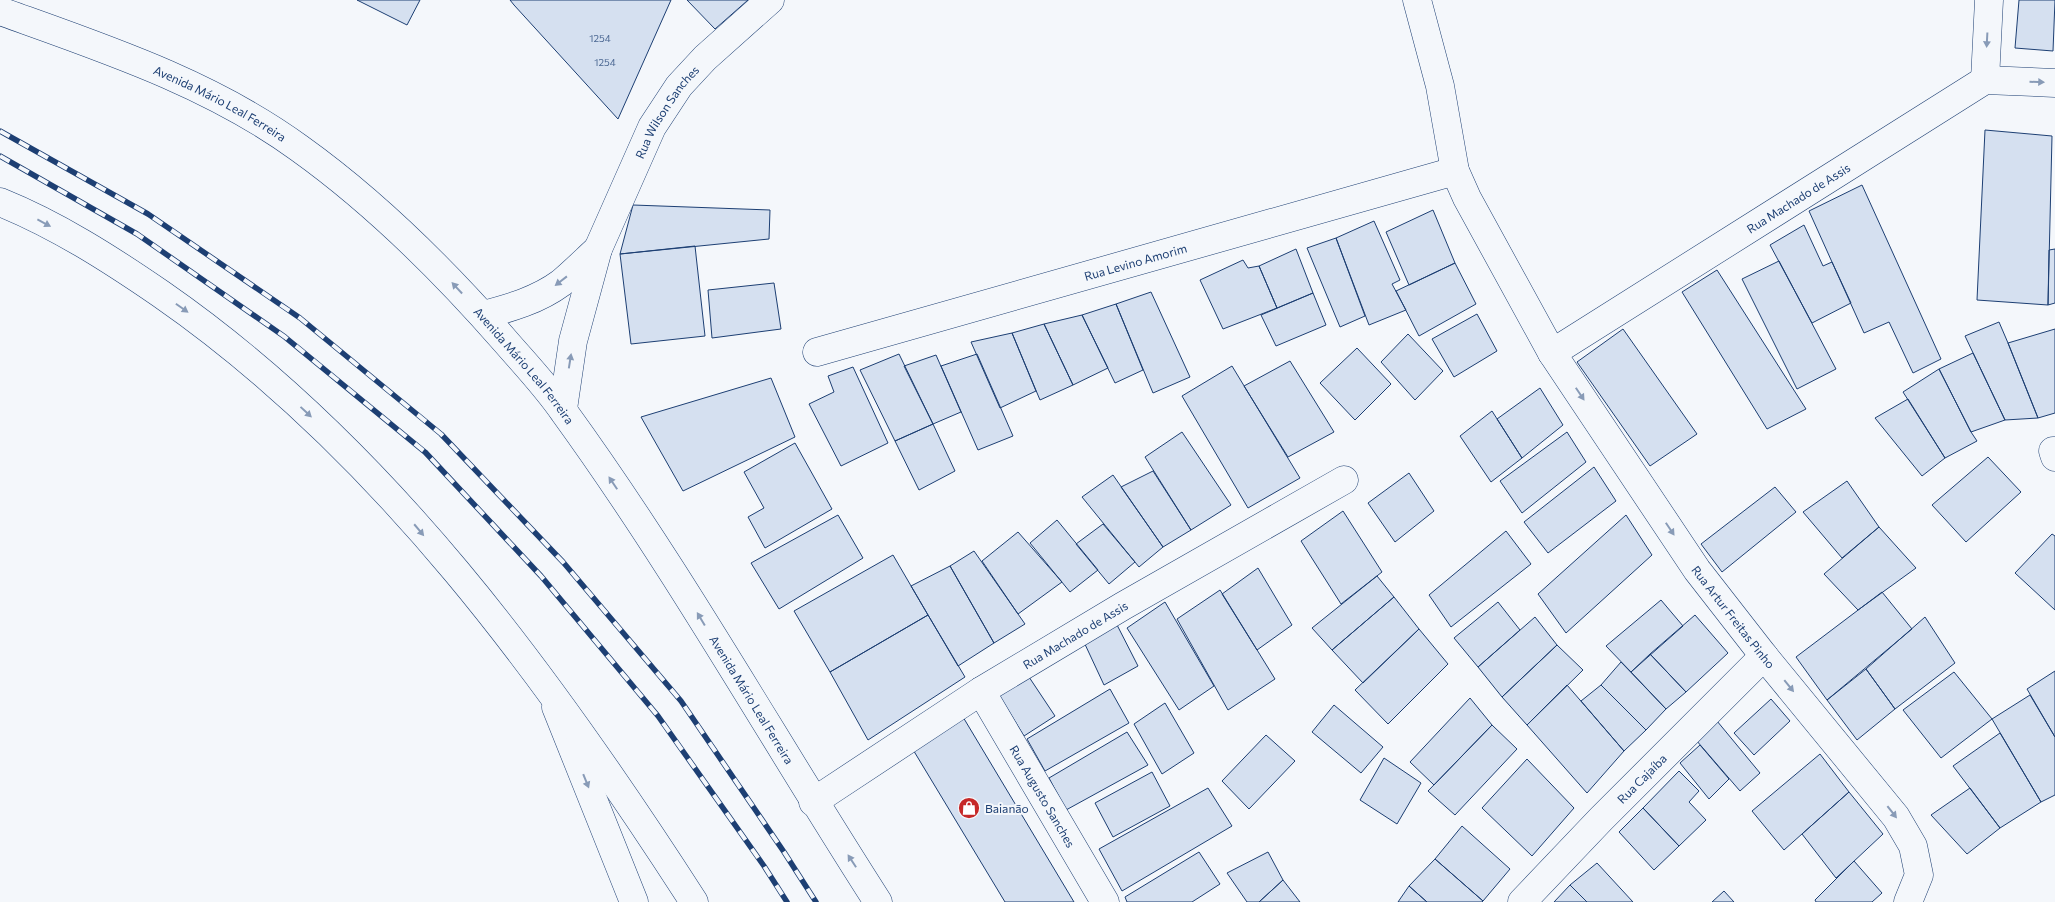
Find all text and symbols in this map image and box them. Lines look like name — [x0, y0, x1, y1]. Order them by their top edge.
house number: 1254 — [589, 32, 611, 44]
one-way arrow — [1982, 32, 1990, 48]
house number: 1254 — [594, 56, 616, 68]
street label: Avenida Mário Leal Ferreira — [152, 62, 289, 144]
street label: Rua Wilson Sanches — [632, 62, 702, 161]
one-way arrow — [2029, 78, 2045, 86]
street label: Rua Machado de Assis — [1744, 160, 1853, 236]
one-way arrow — [37, 218, 51, 227]
street label: Rua Levino Amorim — [1082, 240, 1188, 283]
one-way arrow — [554, 276, 568, 286]
one-way arrow — [451, 282, 463, 294]
one-way arrow — [175, 303, 189, 313]
street label: Avenida Mário Leal Ferreira — [471, 304, 577, 426]
one-way arrow — [567, 353, 575, 369]
one-way arrow — [1575, 387, 1584, 400]
one-way arrow — [300, 406, 312, 418]
one-way arrow — [608, 476, 617, 490]
one-way arrow — [1665, 522, 1675, 535]
one-way arrow — [413, 523, 424, 536]
street label: Rua Artur Freitas Pinho — [1689, 563, 1778, 671]
street label: Rua Machado de Assis — [1020, 598, 1130, 671]
one-way arrow — [697, 613, 706, 626]
street label: Avenida Mário Leal Ferreira — [707, 633, 797, 766]
one-way arrow — [1783, 680, 1794, 692]
street label: Rua Augusto Sanches — [1007, 743, 1078, 850]
street label: Rua Cajaíba — [1614, 751, 1669, 806]
one-way arrow — [582, 774, 590, 788]
shop icon: Baianão — [957, 796, 981, 820]
place label: Baianão — [985, 801, 1029, 815]
one-way arrow — [1886, 805, 1897, 818]
one-way arrow — [847, 854, 856, 868]

